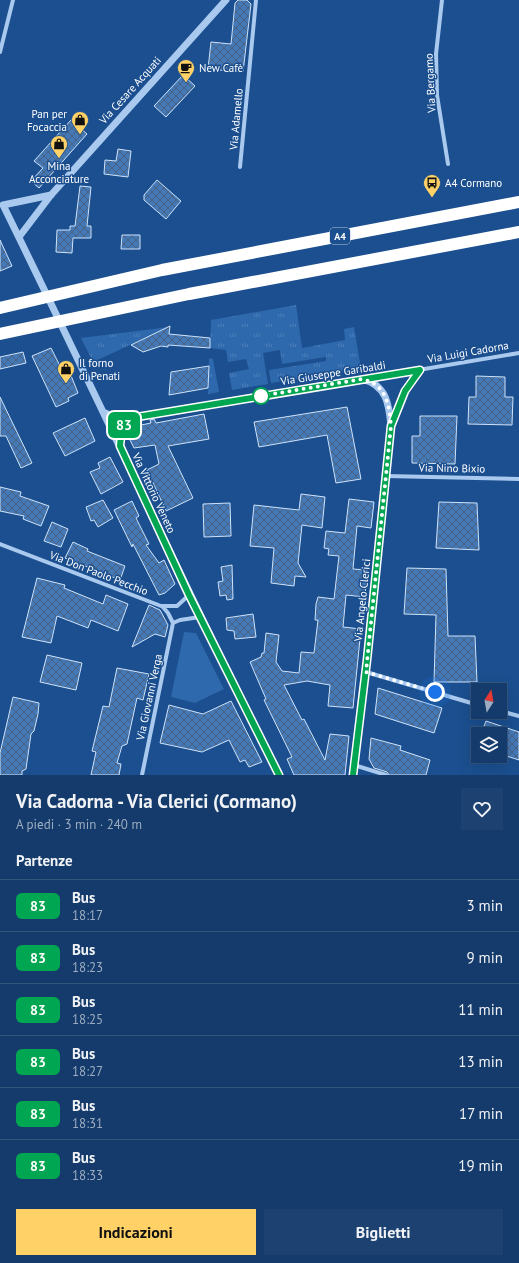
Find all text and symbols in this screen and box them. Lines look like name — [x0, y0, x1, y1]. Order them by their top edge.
street label: Via Cesare Acquati — [95, 53, 164, 127]
street label: Via Bergamo — [421, 53, 439, 114]
cafe icon: New Cafè — [176, 58, 196, 83]
place label: New Cafè — [199, 61, 244, 75]
street label: Via Adamello — [226, 87, 246, 151]
place label: Pan per Focaccia — [27, 107, 67, 134]
shop icon: Pan per Focaccia — [70, 110, 90, 135]
shop icon: Mina Acconciature — [49, 134, 69, 159]
place label: Mina Acconciature — [29, 159, 89, 186]
bus stop icon: A4 Cormano — [422, 173, 442, 198]
place label: A4 Cormano — [445, 176, 502, 190]
road number: A4 — [330, 228, 350, 244]
street label: Via Luigi Cadorna — [425, 338, 510, 366]
place label: Il forno di Penati — [79, 356, 120, 383]
street label: Via Giuseppe Garibaldi — [278, 358, 387, 388]
shop icon: Il forno di Penati — [56, 359, 76, 384]
unlabelled marker — [252, 387, 270, 405]
line badge: 83 — [106, 412, 142, 438]
text: 83 — [116, 416, 132, 434]
street label: Via Vittorio Veneto — [129, 450, 179, 536]
street label: Via Nino Bixio — [418, 460, 486, 476]
street label: Via Don Paolo Pecchio — [47, 547, 150, 598]
street label: Via Angelo Clerici — [351, 558, 373, 643]
street label: Via Giovanni Verga — [133, 653, 165, 742]
your location — [425, 682, 445, 702]
north arrow — [471, 683, 507, 719]
map controls — [471, 683, 507, 763]
button: layers — [471, 727, 507, 763]
button: heart — [461, 788, 503, 830]
text: Via Cadorna - Via Clerici (Cormano) — [16, 789, 297, 813]
text: A piedi · 3 min · 240 m — [16, 816, 142, 833]
text: Partenze — [16, 851, 73, 870]
text: Bus — [72, 888, 95, 907]
text: 3 min — [466, 896, 503, 915]
text: 83 — [30, 897, 46, 915]
text: 18:17 — [72, 907, 103, 924]
text: Bus — [72, 940, 95, 959]
text: 9 min — [466, 948, 503, 967]
text: 83 — [30, 949, 46, 967]
text: 18:23 — [72, 959, 103, 976]
text: Bus — [72, 992, 95, 1011]
text: 11 min — [458, 1000, 503, 1019]
text: 83 — [30, 1001, 46, 1019]
text: 18:25 — [72, 1011, 103, 1028]
text: Bus — [72, 1044, 95, 1063]
text: 13 min — [458, 1052, 503, 1071]
text: 83 — [30, 1053, 46, 1071]
text: 18:27 — [72, 1063, 103, 1080]
text: Bus — [72, 1096, 95, 1115]
text: 17 min — [459, 1104, 503, 1123]
text: 83 — [30, 1105, 46, 1123]
text: 18:31 — [72, 1115, 103, 1132]
text: Bus — [72, 1148, 95, 1167]
text: 19 min — [458, 1156, 503, 1175]
text: 83 — [30, 1157, 46, 1175]
text: 18:33 — [72, 1167, 103, 1184]
button: Indicazioni — [16, 1209, 256, 1255]
button: Biglietti — [264, 1209, 503, 1255]

